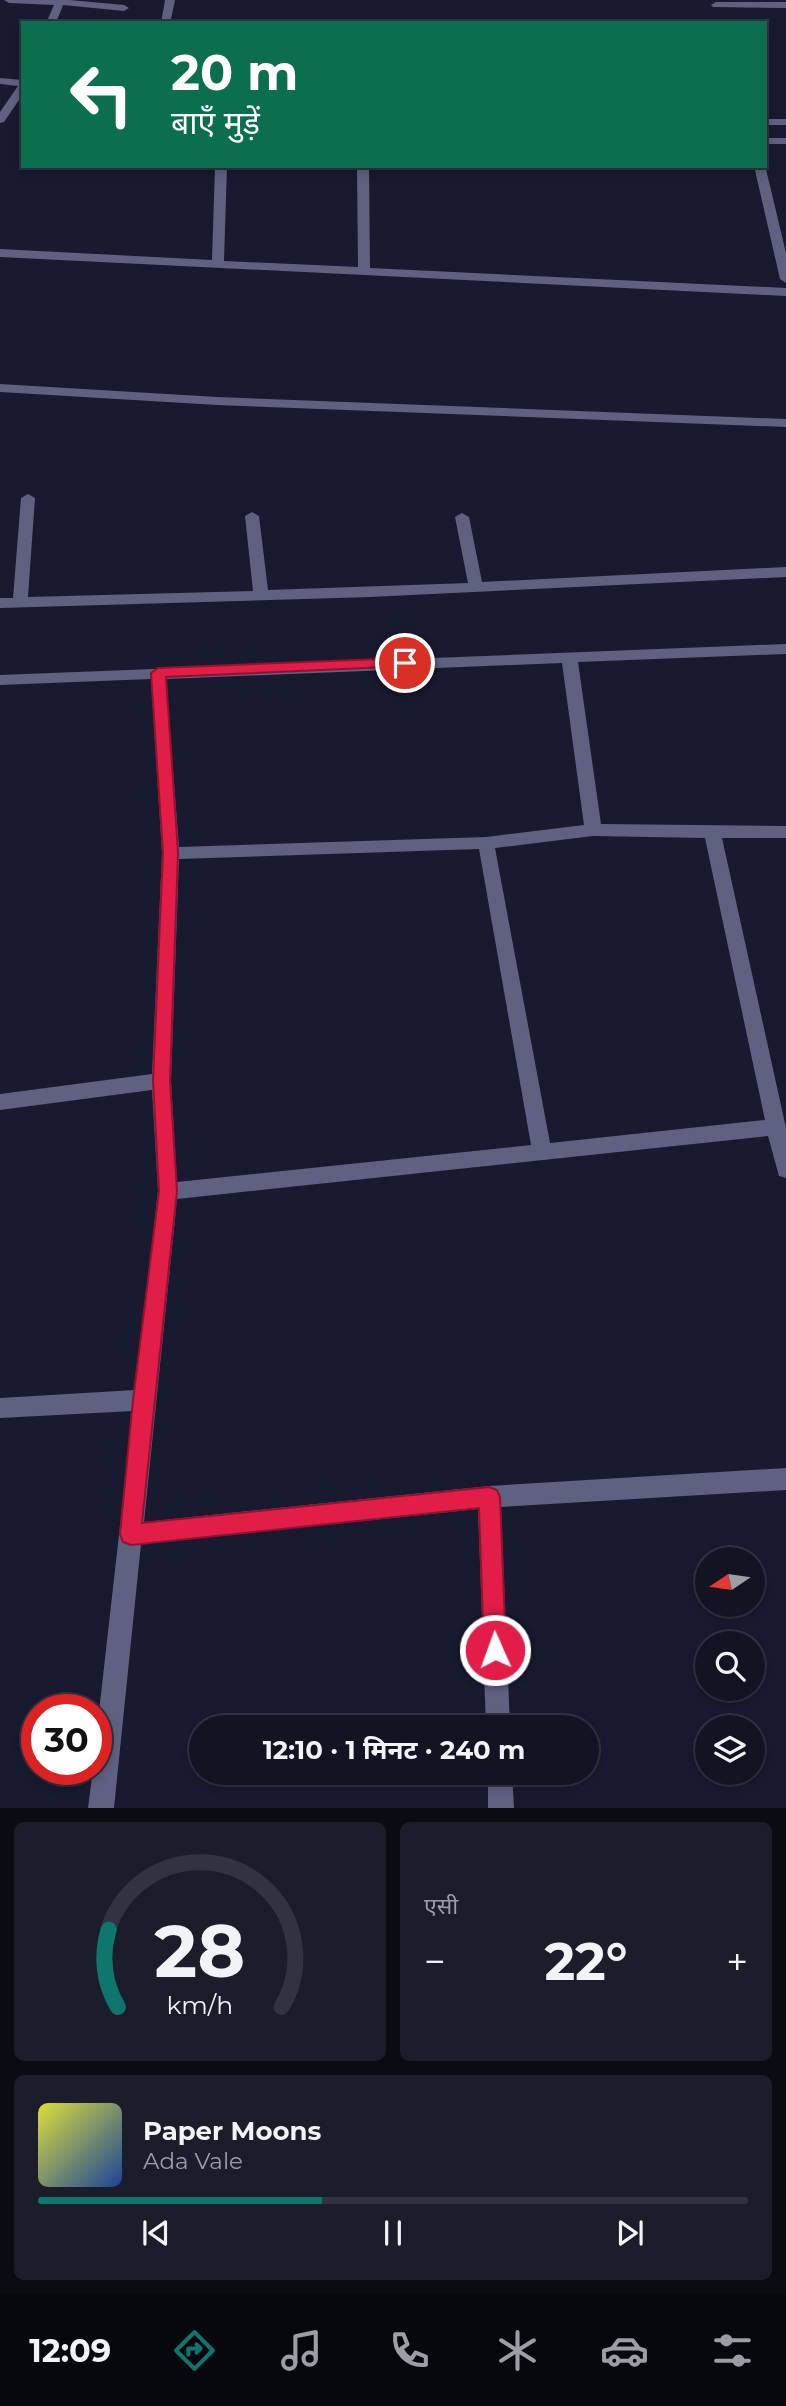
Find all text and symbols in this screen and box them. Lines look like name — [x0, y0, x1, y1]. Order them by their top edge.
text: 20 m — [171, 43, 298, 102]
icon: left — [56, 49, 147, 140]
text: बाएँ मुड़ें — [171, 103, 260, 142]
pin — [375, 633, 435, 693]
icon: arrive — [386, 644, 424, 682]
north arrow — [695, 1547, 765, 1617]
map controls — [695, 1547, 765, 1785]
position arrow — [458, 1613, 532, 1687]
button: search — [695, 1631, 765, 1701]
speed limit sign: 30 — [21, 1694, 112, 1785]
button: layers — [695, 1715, 765, 1785]
text: 12:10 · 1 मिनट · 240 m — [263, 1734, 525, 1766]
text: एसी — [424, 1892, 458, 1920]
text: 28 — [155, 1908, 246, 1996]
text: 22° — [544, 1930, 628, 1993]
text: − — [424, 1938, 446, 1985]
text: + — [726, 1938, 748, 1985]
text: km/h — [167, 1990, 233, 2020]
text: Paper Moons — [143, 2115, 321, 2147]
text: Ada Vale — [143, 2147, 243, 2175]
icon: previous — [137, 2214, 175, 2252]
icon: pause — [374, 2214, 412, 2252]
icon: next — [611, 2214, 649, 2252]
icon: directions — [170, 2326, 219, 2375]
icon: music — [277, 2326, 326, 2375]
icon: phone — [385, 2326, 434, 2375]
icon: climate — [493, 2326, 542, 2375]
icon: car — [600, 2326, 649, 2375]
icon: filters — [708, 2326, 757, 2375]
text: 12:09 — [29, 2331, 111, 2370]

